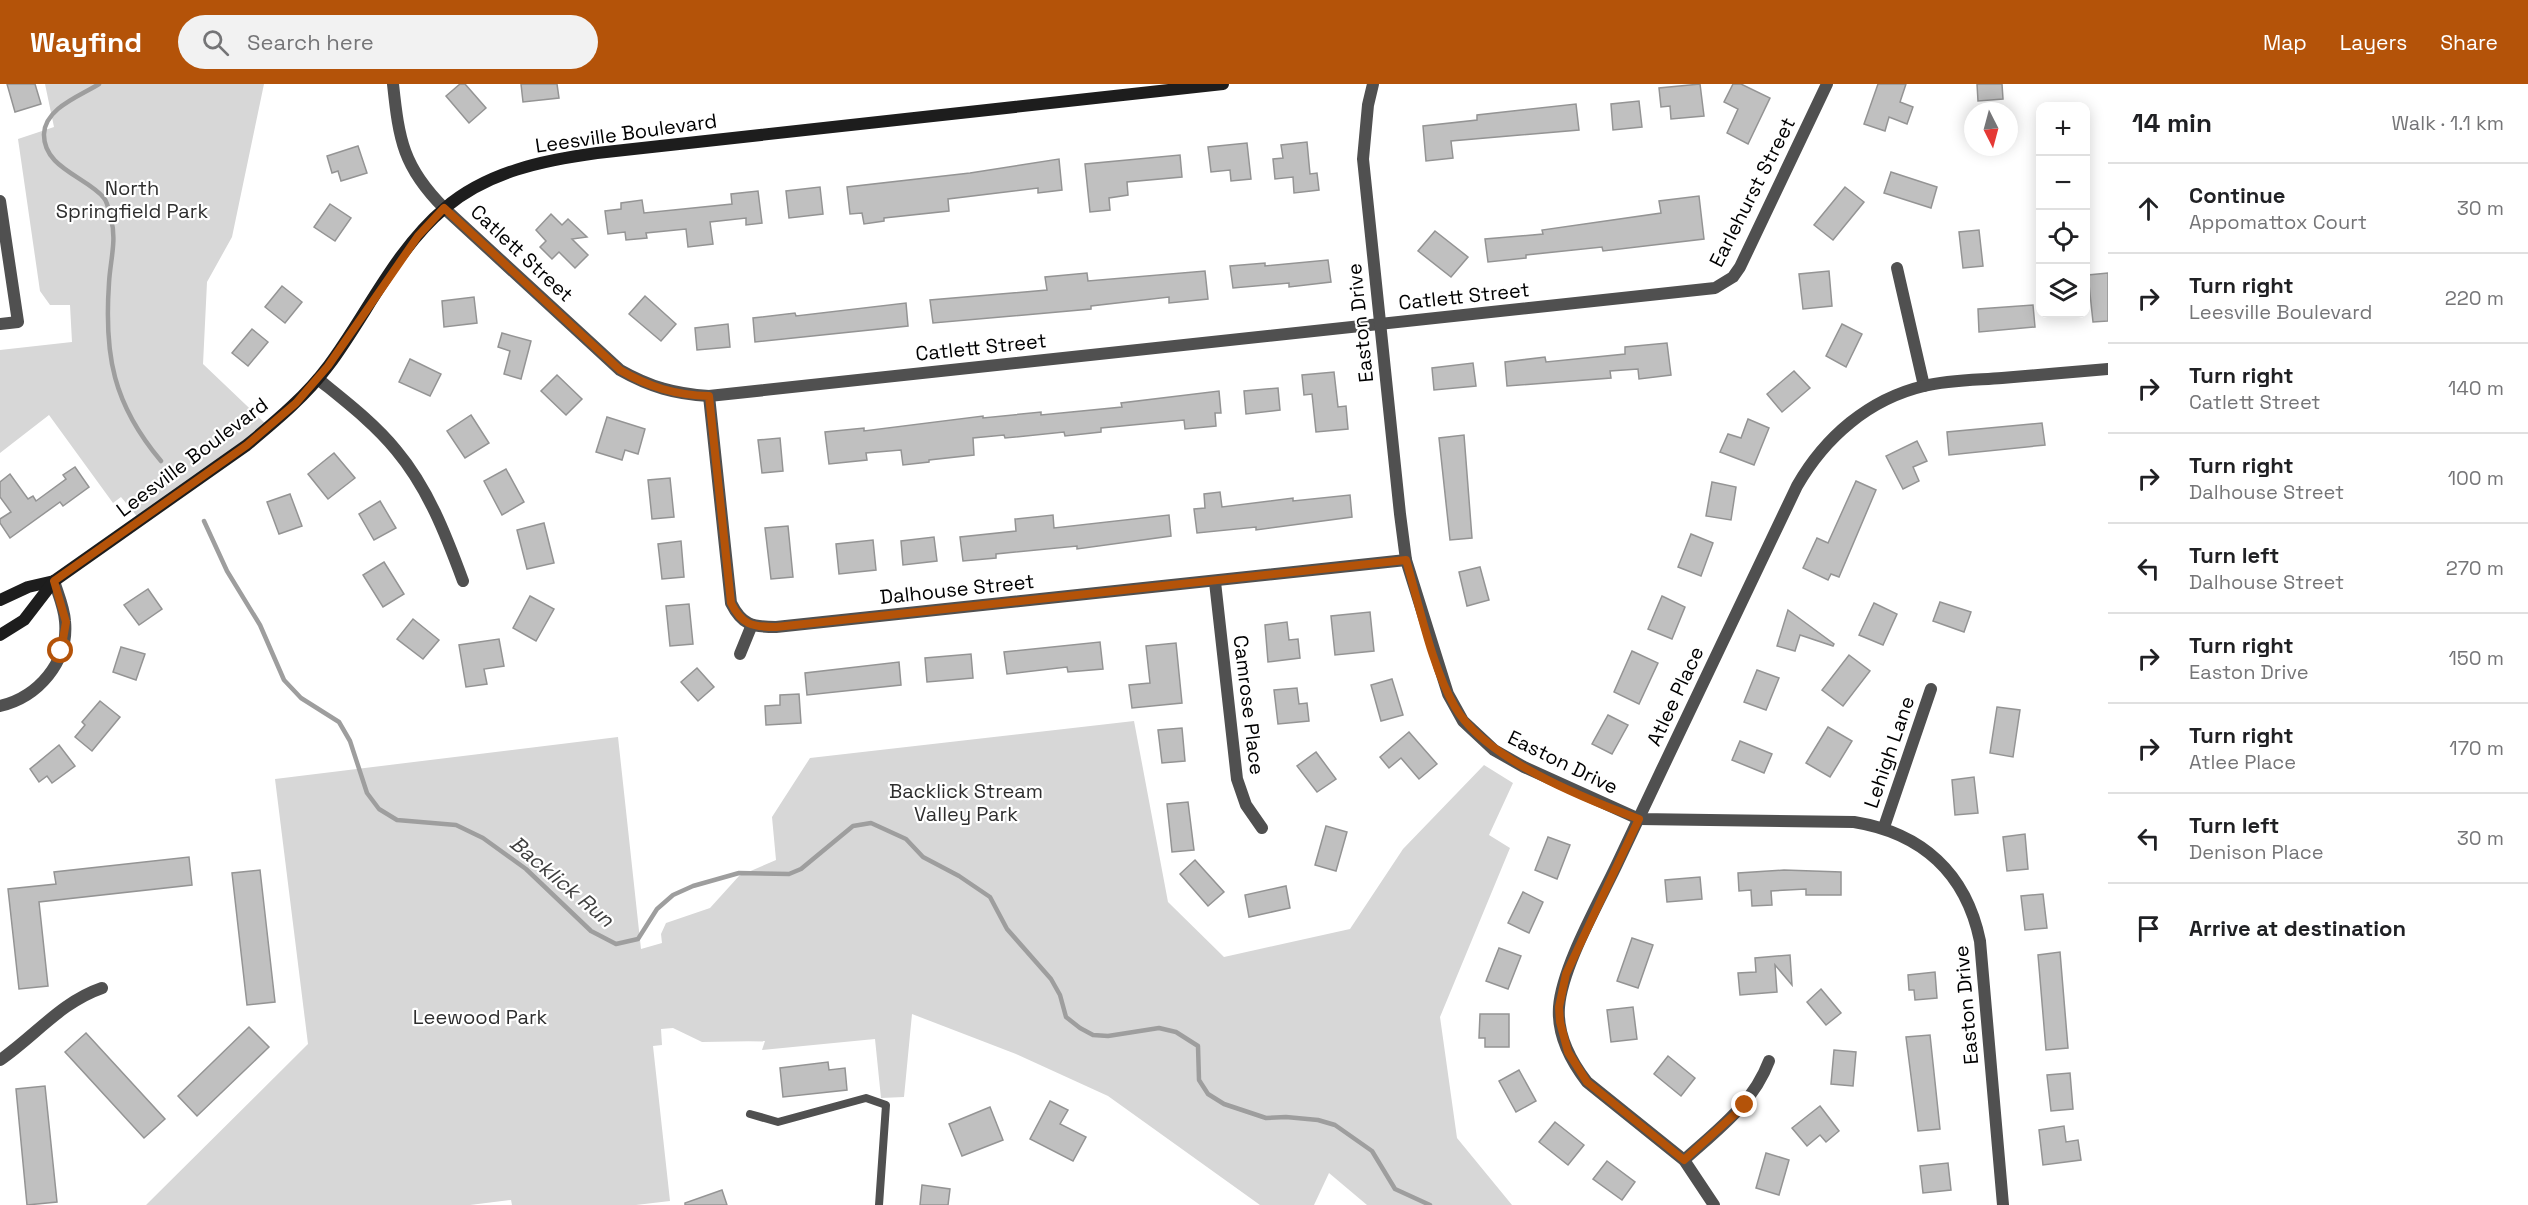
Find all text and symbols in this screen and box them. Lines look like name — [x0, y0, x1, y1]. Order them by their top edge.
search box — [178, 15, 598, 69]
text: Wayfind — [30, 24, 142, 60]
icon: search — [199, 26, 232, 59]
text: Search here — [247, 28, 374, 56]
text: Map — [2263, 29, 2307, 56]
text: Layers — [2340, 29, 2407, 56]
text: Share — [2440, 29, 2498, 56]
north arrow — [1964, 102, 2018, 156]
map controls — [2036, 102, 2090, 318]
button: + — [2036, 102, 2090, 156]
text: 14 min — [2132, 106, 2212, 140]
street label: Leesville Boulevard — [533, 107, 719, 159]
text: Walk · 1.1 km — [2391, 110, 2504, 136]
street label: Earlehurst Street — [1703, 113, 1801, 271]
button: − — [2036, 156, 2090, 210]
park label: North Springfield Park — [56, 175, 208, 224]
text: Continue — [2189, 181, 2285, 209]
icon: ahead — [2132, 192, 2165, 225]
text: 30 m — [2457, 195, 2504, 221]
street label: Catlett Street — [465, 199, 579, 307]
text: Appomattox Court — [2189, 209, 2367, 235]
button: locate — [2036, 210, 2090, 264]
street label: Easton Drive — [1341, 262, 1379, 384]
button: layers — [2036, 264, 2090, 318]
text: Turn right — [2189, 271, 2294, 299]
street label: Catlett Street — [1397, 276, 1531, 316]
icon: right — [2132, 282, 2165, 315]
text: 220 m — [2445, 285, 2504, 311]
text: Leesville Boulevard — [2189, 299, 2372, 325]
street label: Catlett Street — [914, 327, 1048, 367]
text: Turn right — [2189, 361, 2294, 389]
icon: right — [2132, 372, 2165, 405]
text: 140 m — [2448, 375, 2504, 401]
text: Catlett Street — [2189, 389, 2321, 415]
street label: Leesville Boulevard — [111, 391, 273, 523]
text: Turn right — [2189, 451, 2294, 479]
icon: right — [2132, 462, 2165, 495]
text: 100 m — [2448, 465, 2504, 491]
text: Dalhouse Street — [2189, 479, 2344, 505]
text: Turn left — [2189, 541, 2279, 569]
icon: left — [2132, 552, 2165, 585]
text: 270 m — [2446, 555, 2504, 581]
street label: Dalhouse Street — [878, 568, 1036, 610]
text: Dalhouse Street — [2189, 569, 2344, 595]
text: Turn right — [2189, 631, 2294, 659]
street label: Camrose Place — [1228, 634, 1270, 776]
route start — [47, 637, 73, 663]
street label: Atlee Place — [1641, 642, 1709, 750]
icon: right — [2132, 642, 2165, 675]
text: 150 m — [2449, 645, 2504, 671]
text: Easton Drive — [2189, 659, 2309, 685]
street label: Lehigh Lane — [1858, 693, 1920, 811]
text: Turn right — [2189, 721, 2294, 749]
street label: Easton Drive — [1504, 724, 1622, 800]
icon: right — [2132, 732, 2165, 765]
text: 170 m — [2449, 735, 2504, 761]
text: Atlee Place — [2189, 749, 2296, 775]
park label: Backlick Stream Valley Park — [889, 778, 1043, 827]
text: Turn left — [2189, 811, 2279, 839]
icon: left — [2132, 822, 2165, 855]
text: 30 m — [2457, 825, 2504, 851]
water label: Backlick Run — [504, 830, 621, 933]
text: Denison Place — [2189, 839, 2324, 865]
icon: arrive — [2132, 912, 2165, 945]
text: Arrive at destination — [2189, 914, 2406, 942]
street label: Easton Drive — [1948, 944, 1984, 1066]
park label: Leewood Park — [413, 1004, 547, 1030]
route end — [1731, 1091, 1757, 1117]

